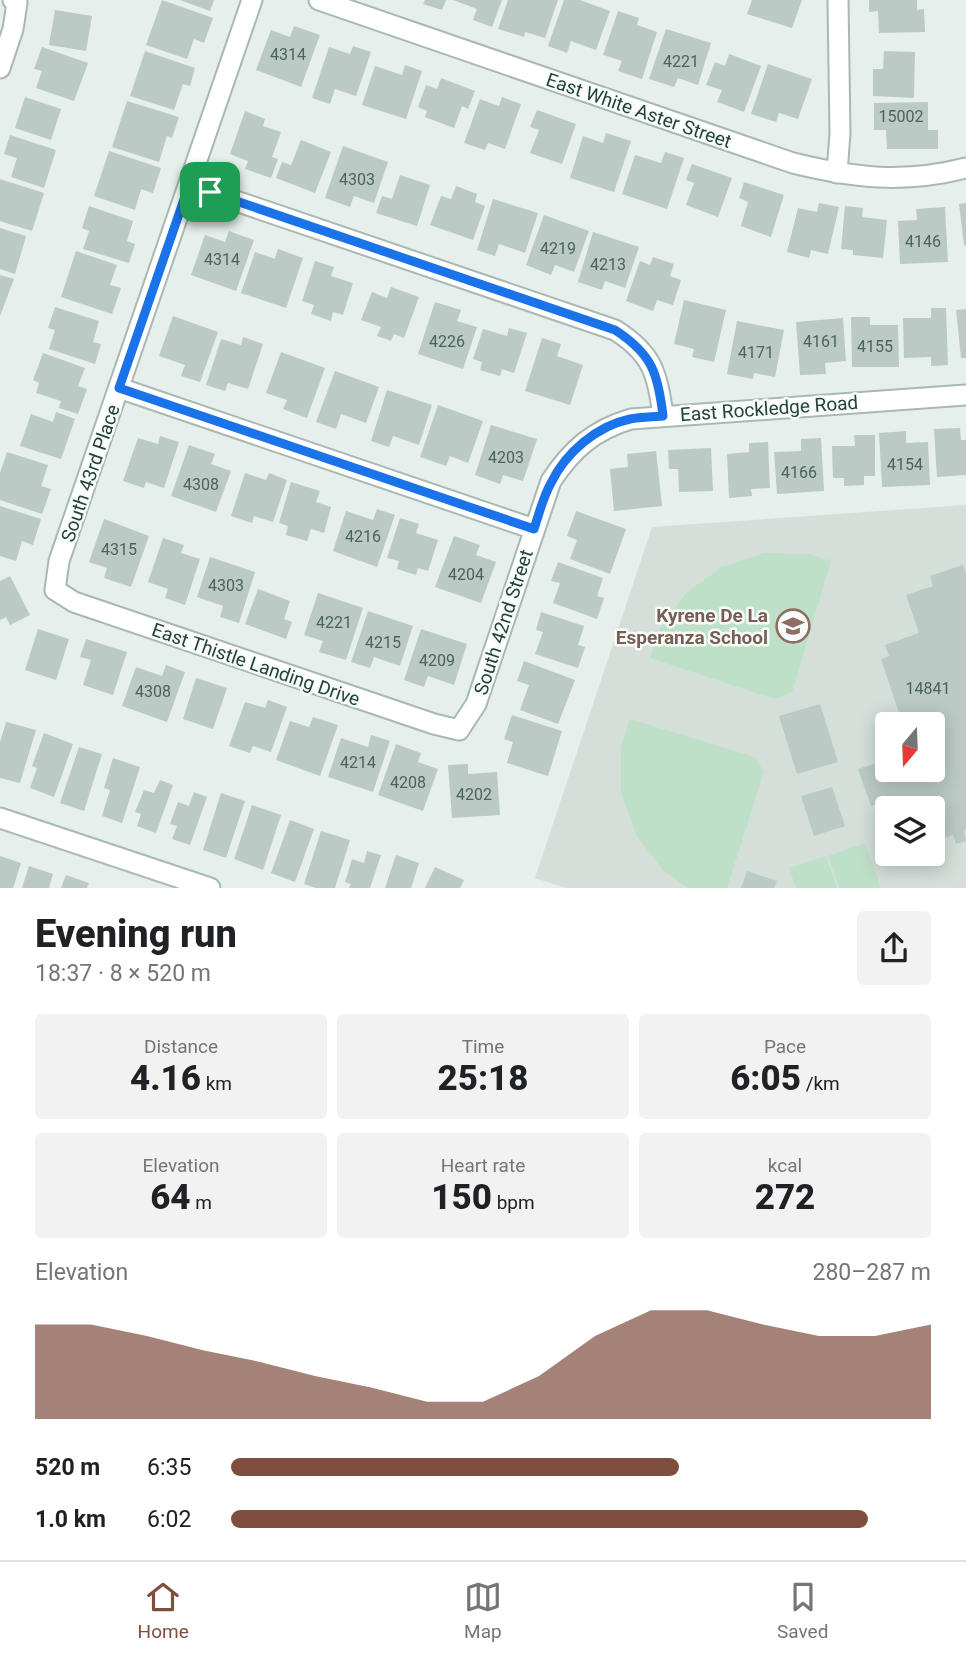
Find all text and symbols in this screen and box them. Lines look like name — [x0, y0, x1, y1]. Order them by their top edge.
house number: 4314 — [270, 45, 306, 64]
house number: 4221 — [663, 52, 699, 71]
street label: East White Aster Street — [543, 68, 735, 153]
house number: 15002 — [879, 107, 923, 126]
pin — [180, 162, 240, 222]
house number: 4303 — [339, 170, 375, 189]
icon: arrive — [191, 173, 229, 211]
house number: 4146 — [905, 232, 941, 251]
house number: 4219 — [540, 239, 576, 258]
house number: 4314 — [204, 250, 240, 269]
house number: 4213 — [590, 255, 626, 274]
house number: 4226 — [429, 332, 465, 351]
house number: 4161 — [803, 332, 839, 351]
house number: 4155 — [857, 337, 893, 356]
house number: 4171 — [738, 343, 774, 362]
street label: East Rockledge Road — [679, 391, 859, 426]
street label: South 43rd Place — [56, 401, 125, 545]
house number: 4203 — [488, 448, 524, 467]
house number: 4154 — [887, 455, 923, 474]
house number: 4166 — [781, 463, 817, 482]
house number: 4308 — [183, 475, 219, 494]
house number: 4216 — [345, 527, 381, 546]
house number: 4315 — [101, 540, 137, 559]
street label: South 42nd Street — [469, 547, 538, 698]
house number: 4204 — [448, 565, 484, 584]
house number: 4303 — [208, 576, 244, 595]
place label: Kyrene De La Esperanza School — [616, 604, 768, 649]
school or university icon: Kyrene De La Esperanza School — [774, 607, 812, 645]
house number: 4221 — [316, 613, 352, 632]
street label: East Thistle Landing Drive — [149, 618, 363, 711]
house number: 4215 — [365, 633, 401, 652]
house number: 4209 — [419, 651, 455, 670]
house number: 14841 — [906, 679, 950, 698]
house number: 4308 — [135, 682, 171, 701]
north arrow — [875, 712, 945, 782]
map controls — [875, 712, 945, 866]
house number: 4214 — [340, 753, 376, 772]
house number: 4208 — [390, 773, 426, 792]
house number: 4202 — [456, 785, 492, 804]
button: layers — [875, 796, 945, 866]
button: share — [857, 911, 931, 985]
text: Evening run — [35, 912, 237, 956]
text: 18:37 · 8 × 520 m — [35, 960, 211, 987]
text: Distance — [144, 1035, 218, 1058]
text: Time — [462, 1035, 504, 1058]
text: Pace — [764, 1035, 806, 1058]
text: 4.16 — [130, 1058, 201, 1099]
text: 25:18 — [438, 1058, 528, 1099]
text: 6:05 — [730, 1058, 801, 1099]
text: km — [201, 1072, 232, 1095]
text: /km — [801, 1072, 840, 1095]
text: Elevation — [143, 1154, 219, 1177]
text: Heart rate — [441, 1154, 525, 1177]
text: kcal — [768, 1154, 802, 1177]
text: 64 — [150, 1177, 191, 1218]
text: 150 — [431, 1177, 492, 1218]
text: 272 — [755, 1177, 815, 1218]
text: m — [191, 1191, 212, 1214]
text: bpm — [492, 1191, 535, 1214]
text: Elevation — [35, 1259, 128, 1286]
text: 280–287 m — [812, 1259, 931, 1286]
text: 520 m — [35, 1454, 100, 1481]
text: 6:35 — [147, 1454, 191, 1481]
text: 1.0 km — [35, 1506, 106, 1533]
text: 6:02 — [147, 1506, 191, 1533]
tab: Home — [138, 1578, 189, 1643]
tab: Map — [464, 1578, 502, 1643]
tab: Saved — [777, 1578, 828, 1643]

